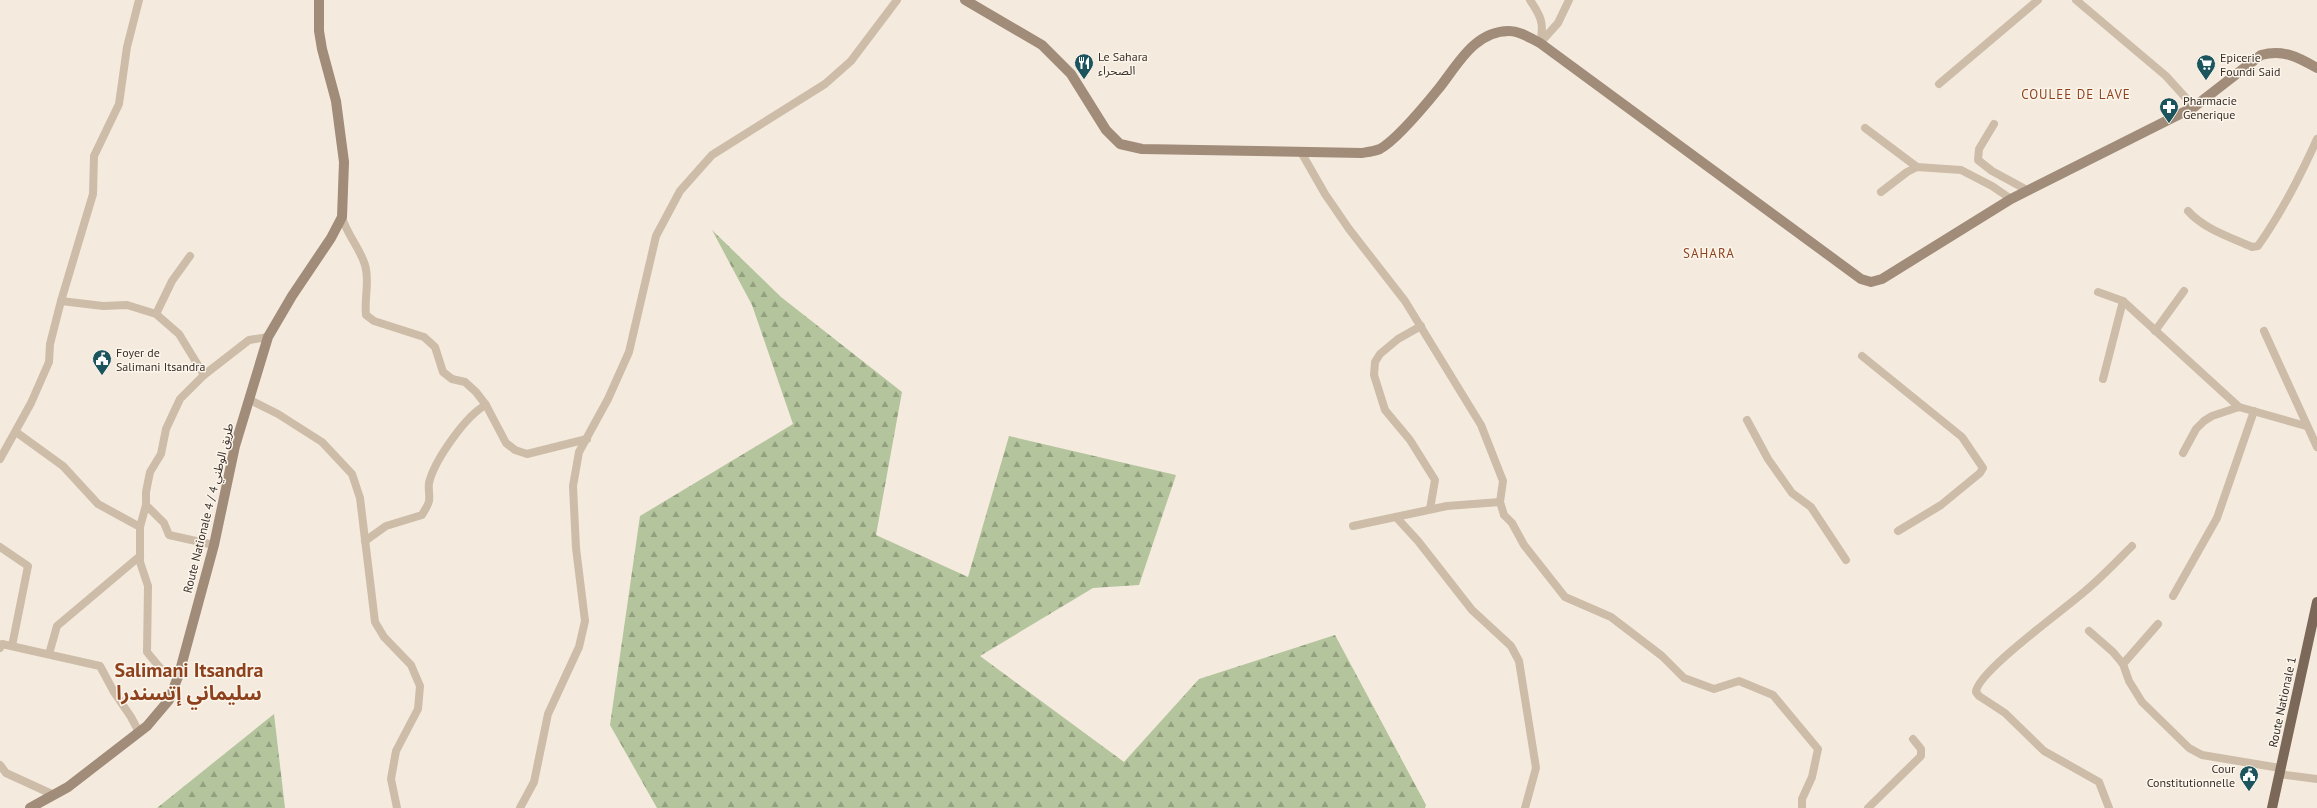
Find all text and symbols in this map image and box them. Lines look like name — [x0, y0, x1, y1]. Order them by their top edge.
place label: Le Sahara الصحراء — [1098, 49, 1148, 78]
place label: Epicerie Foundi Said — [2220, 50, 2281, 79]
restaurant icon: Le Sahara الصحراء — [1073, 52, 1095, 80]
supermarket icon: Epicerie Foundi Said — [2195, 53, 2217, 81]
district label: COULEE DE LAVE — [2021, 86, 2131, 103]
place label: Pharmacie Generique — [2183, 93, 2237, 122]
pharmacy icon: Pharmacie Generique — [2158, 96, 2180, 124]
district label: SAHARA — [1683, 245, 1735, 262]
place label: Foyer de Salimani Itsandra — [116, 345, 205, 374]
public building icon: Foyer de Salimani Itsandra — [91, 348, 113, 376]
street label: Route Nationale 4 / طريق الوطني 4 — [180, 422, 239, 595]
street label: Route Nationale 1 — [2265, 655, 2299, 749]
district label: Salimani Itsandra سليماني إتسندرا — [115, 657, 263, 710]
place label: Cour Constitutionnelle — [2147, 761, 2235, 790]
public building icon: Cour Constitutionnelle — [2238, 764, 2260, 792]

